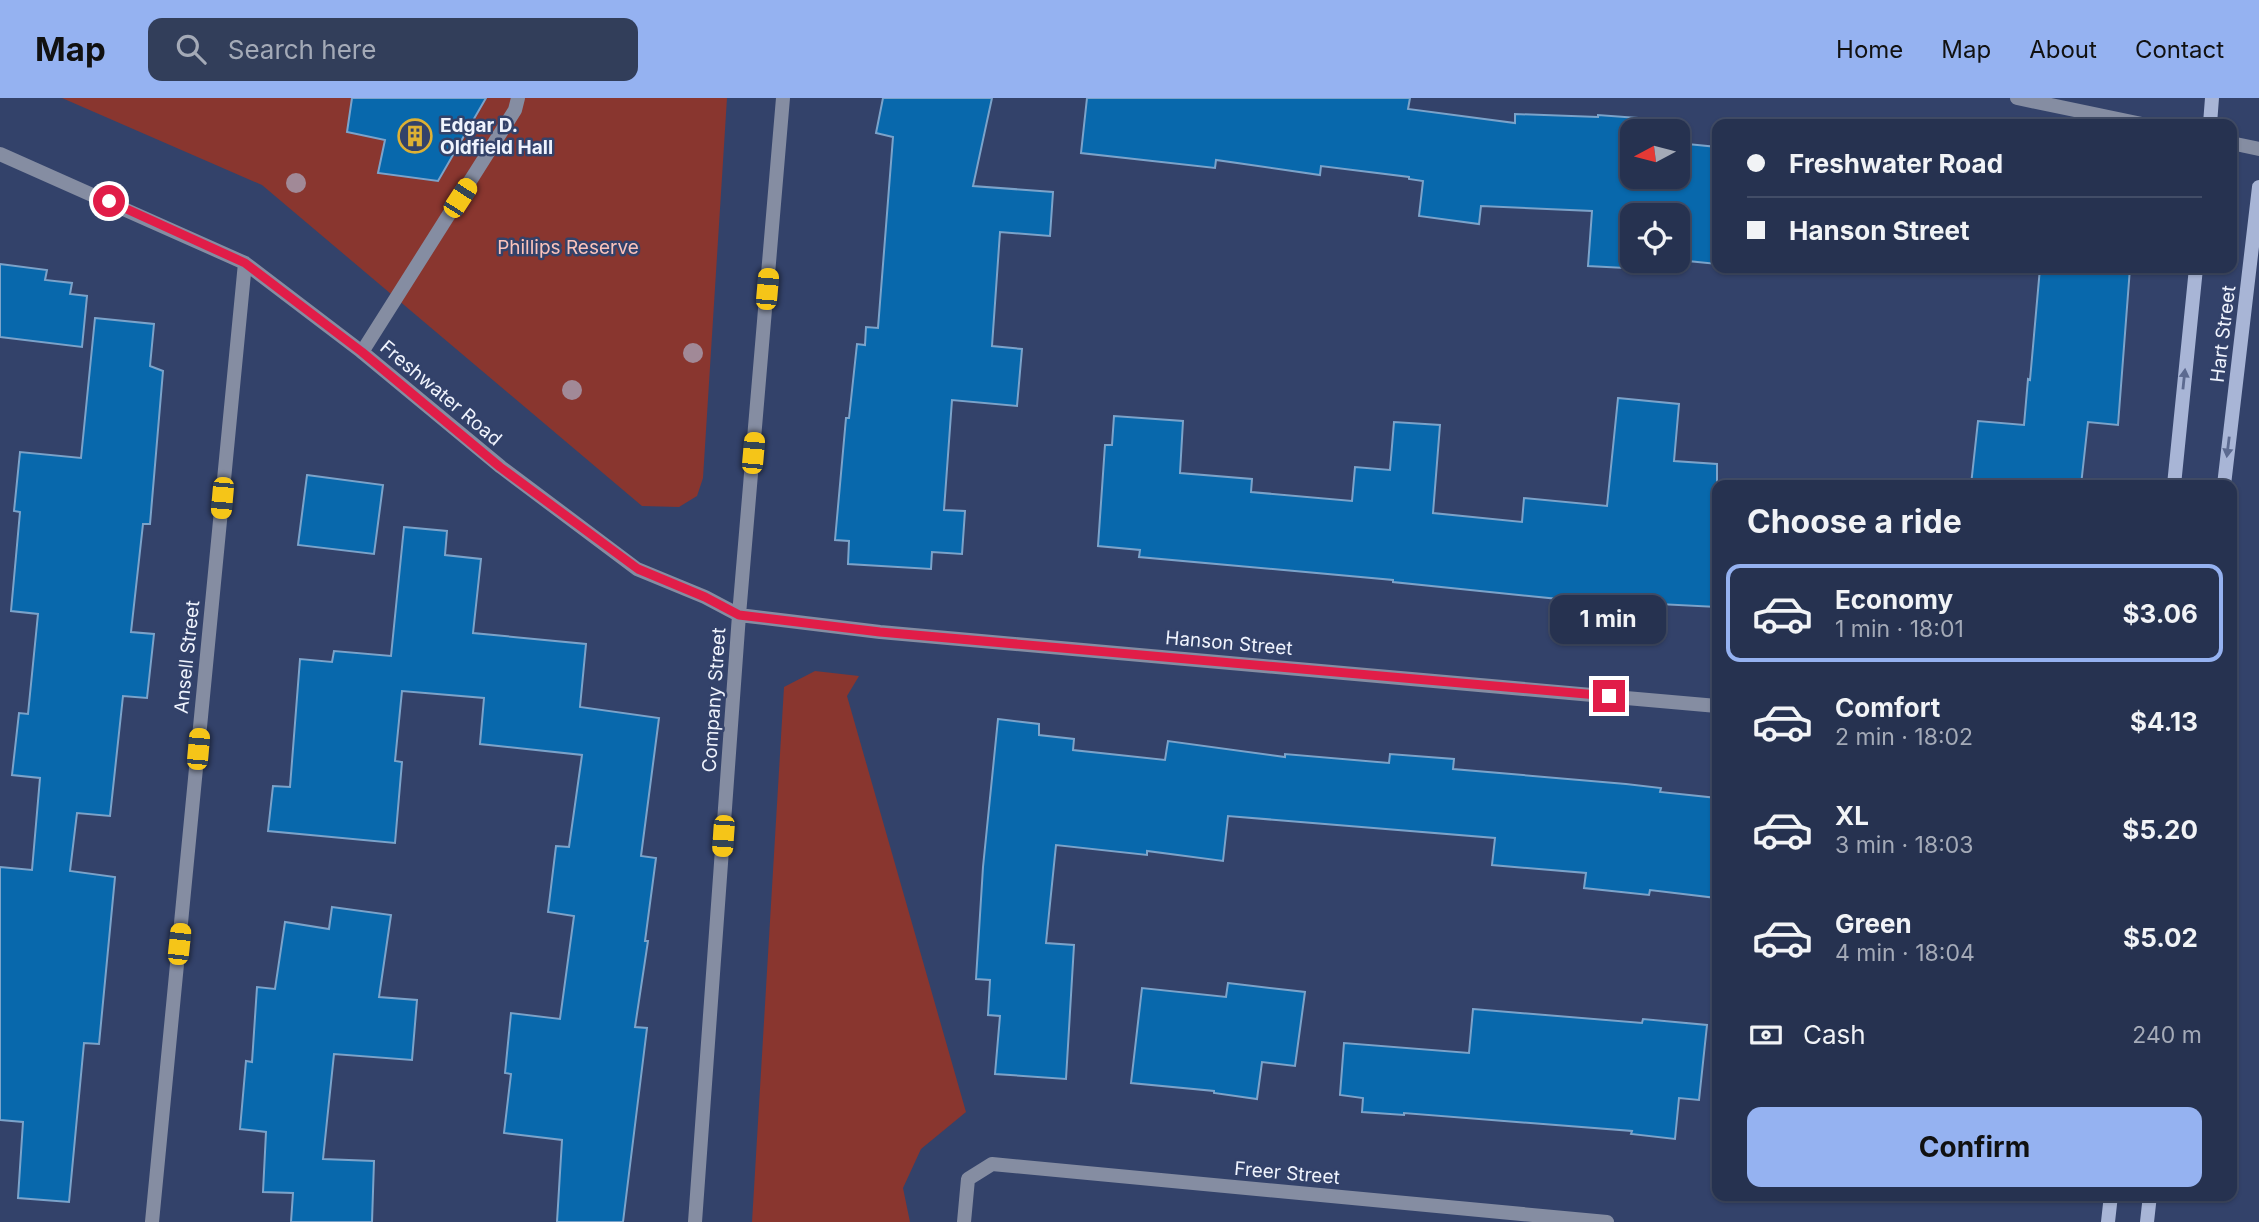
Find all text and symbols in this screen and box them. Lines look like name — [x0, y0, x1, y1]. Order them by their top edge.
search box — [148, 18, 638, 81]
text: Map — [35, 29, 106, 69]
icon: search — [172, 30, 210, 68]
text: Search here — [228, 34, 376, 65]
text: Home — [1836, 35, 1903, 64]
text: Map — [1941, 35, 1991, 64]
text: About — [2029, 35, 2097, 64]
text: Contact — [2135, 35, 2224, 64]
place label: Edgar D. Oldfield Hall — [440, 114, 553, 159]
building icon: Edgar D. Oldfield Hall — [396, 117, 434, 155]
north arrow — [1620, 119, 1690, 189]
map controls — [1620, 119, 1690, 273]
text: Freshwater Road — [1789, 148, 2003, 179]
car — [440, 175, 481, 221]
route start — [93, 185, 125, 217]
button: locate — [1620, 203, 1690, 273]
text: Hanson Street — [1789, 215, 1970, 246]
park label: Phillips Reserve — [497, 236, 639, 259]
car — [755, 267, 780, 311]
street label: Hart Street — [2206, 284, 2240, 384]
street label: Freshwater Road — [376, 335, 506, 451]
one-way arrow — [2179, 368, 2190, 390]
car — [741, 431, 766, 475]
one-way arrow — [2223, 436, 2234, 458]
car — [210, 476, 235, 520]
text: Choose a ride — [1747, 502, 1962, 541]
icon: car — [1751, 582, 1814, 645]
text: Economy — [1835, 584, 1953, 615]
callout: 1 min — [1551, 594, 1667, 644]
text: $3.06 — [2122, 598, 2198, 629]
street label: Ansell Street — [170, 599, 204, 715]
text: 1 min — [1580, 605, 1636, 633]
text: 1 min · 18:01 — [1835, 615, 1964, 643]
street label: Hanson Street — [1164, 626, 1294, 660]
street label: Company Street — [697, 627, 731, 773]
route end — [1593, 680, 1625, 712]
icon: car — [1751, 690, 1814, 753]
text: Comfort — [1835, 692, 1940, 723]
text: $4.13 — [2130, 706, 2198, 737]
text: 2 min · 18:02 — [1835, 723, 1973, 751]
car — [186, 727, 211, 771]
icon: car — [1751, 798, 1814, 861]
text: XL — [1835, 800, 1869, 831]
car — [712, 814, 735, 858]
text: $5.20 — [2122, 814, 2198, 845]
text: 3 min · 18:03 — [1835, 831, 1973, 859]
icon: car — [1751, 906, 1814, 969]
text: Green — [1835, 908, 1912, 939]
car — [167, 922, 192, 966]
text: $5.02 — [2123, 922, 2198, 953]
text: 4 min · 18:04 — [1835, 939, 1975, 967]
icon: cash — [1747, 1016, 1785, 1054]
text: Cash — [1803, 1019, 1866, 1050]
text: 240 m — [2132, 1021, 2202, 1049]
button: Confirm — [1747, 1107, 2202, 1187]
street label: Freer Street — [1233, 1157, 1341, 1189]

